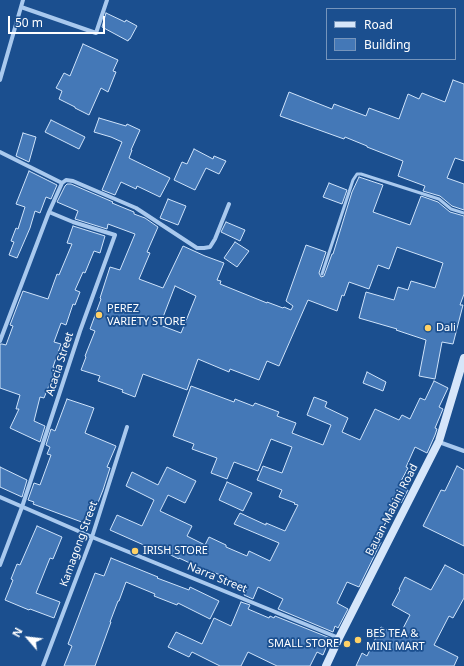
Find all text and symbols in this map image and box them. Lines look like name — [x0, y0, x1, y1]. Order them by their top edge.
scale bar — [10, 8, 107, 34]
legend — [326, 8, 456, 60]
text: 50 m — [15, 14, 43, 31]
text: Road — [364, 16, 393, 33]
text: Building — [364, 36, 411, 53]
place label: PEREZ VARIETY STORE — [107, 302, 186, 328]
marker: PEREZ VARIETY STORE — [94, 310, 104, 320]
place label: Dali — [436, 321, 456, 335]
marker: Dali — [423, 323, 433, 333]
street label: Acacia Street — [43, 330, 77, 398]
street label: Bauan-Mabini Road — [363, 462, 421, 558]
street label: Kamagong Street — [57, 499, 101, 589]
place label: IRISH STORE — [143, 544, 208, 558]
marker: IRISH STORE — [130, 546, 140, 556]
street label: Narra Street — [185, 560, 249, 596]
north arrow — [8, 618, 48, 658]
text: N — [8, 625, 26, 640]
place label: BES TEA & MINI MART — [366, 627, 425, 653]
marker: BES TEA & MINI MART — [353, 635, 363, 645]
place label: SMALL STORE — [268, 637, 339, 651]
marker: SMALL STORE — [342, 639, 352, 649]

